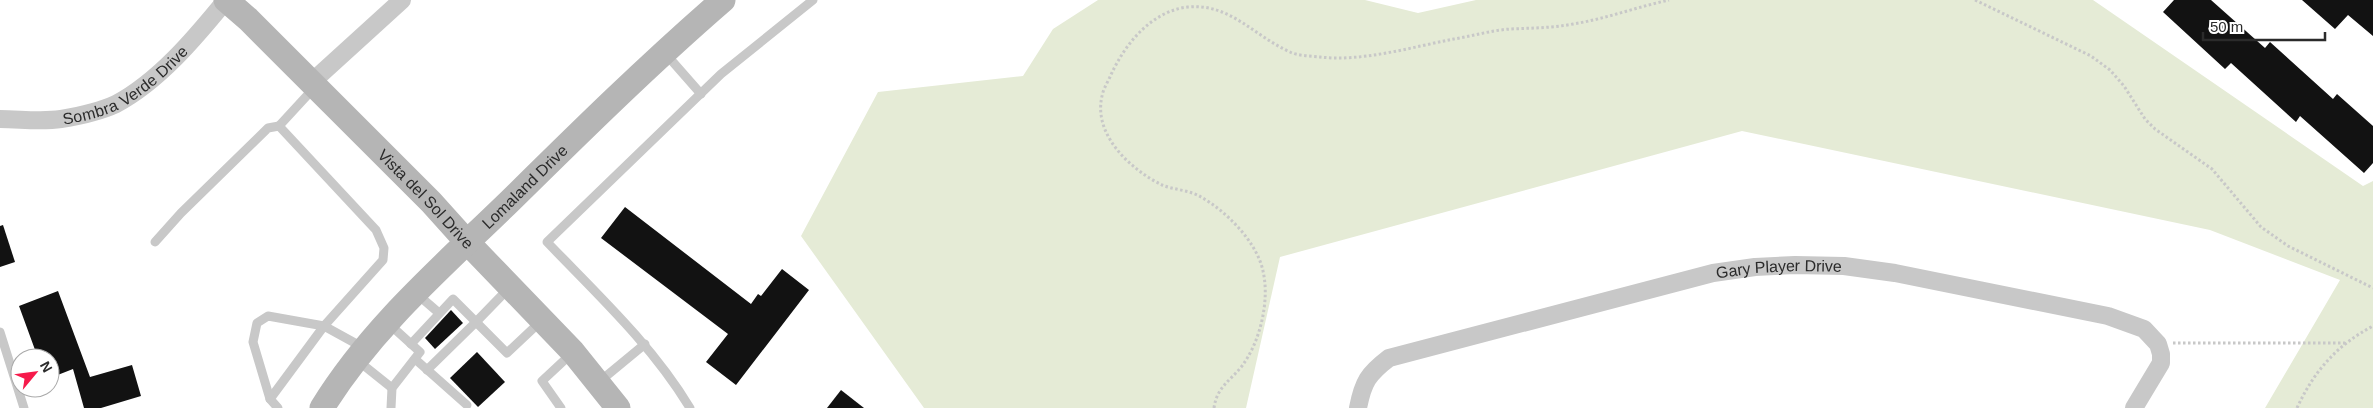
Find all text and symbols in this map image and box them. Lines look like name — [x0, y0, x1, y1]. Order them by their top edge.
scale bar — [2203, 10, 2326, 42]
text: 50 m — [2210, 18, 2243, 35]
street label: Sombra Verde Drive — [61, 43, 191, 128]
street label: Lomaland Drive — [479, 141, 571, 232]
street label: Vista del Sol Drive — [374, 146, 477, 252]
street label: Gary Player Drive — [1715, 257, 1842, 281]
north arrow — [10, 348, 60, 398]
text: N — [37, 358, 56, 375]

